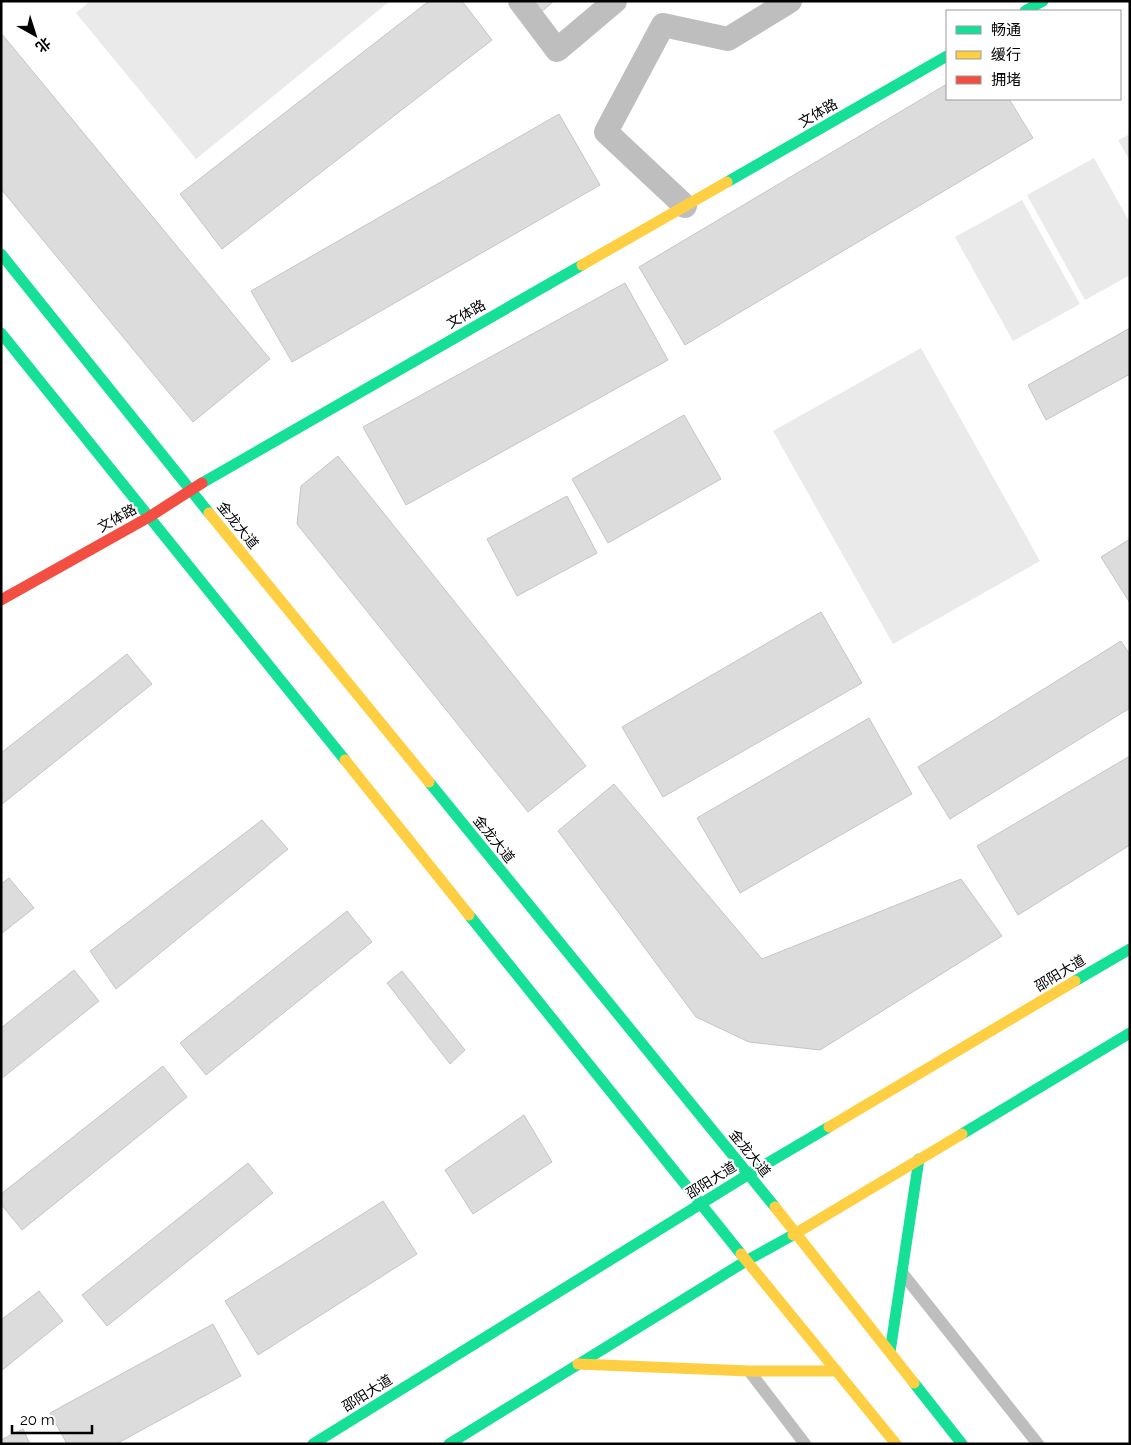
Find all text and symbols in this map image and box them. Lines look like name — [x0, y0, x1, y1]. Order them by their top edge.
north arrow — [10, 10, 60, 60]
legend — [946, 10, 1121, 100]
text: 畅通 — [991, 21, 1021, 39]
text: 北 — [33, 34, 54, 56]
text: 缓行 — [991, 46, 1021, 64]
text: 拥堵 — [991, 71, 1021, 89]
street label: 文体路 — [796, 96, 840, 130]
street label: 文体路 — [444, 297, 488, 331]
street label: 金龙大道 — [214, 498, 262, 552]
street label: 文体路 — [95, 501, 139, 535]
street label: 金龙大道 — [470, 812, 518, 866]
street label: 邵阳大道 — [1032, 952, 1088, 994]
street label: 金龙大道 — [726, 1126, 774, 1180]
street label: 邵阳大道 — [683, 1158, 739, 1202]
street label: 邵阳大道 — [339, 1371, 395, 1415]
scale bar — [12, 1402, 92, 1434]
text: 20 m — [20, 1411, 55, 1429]

